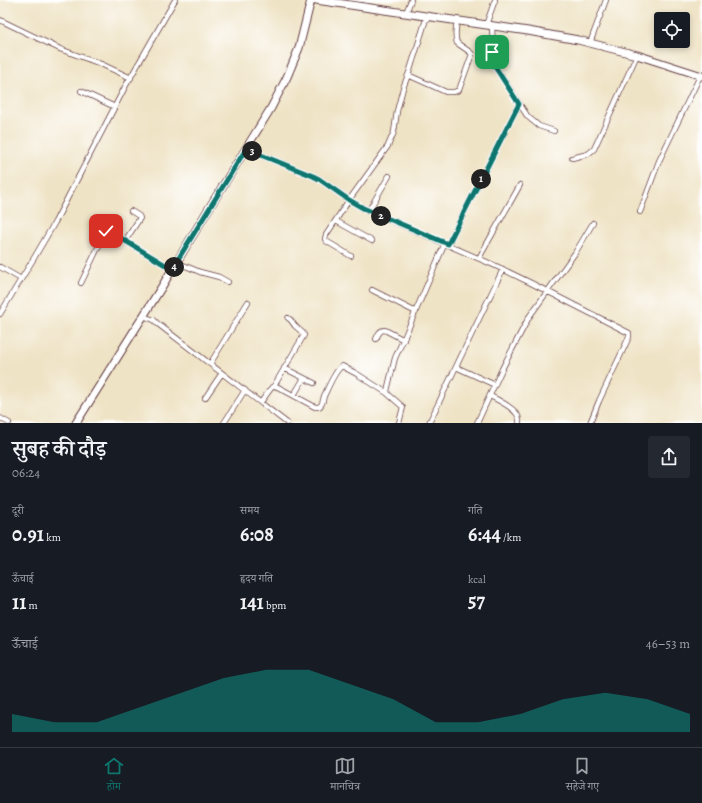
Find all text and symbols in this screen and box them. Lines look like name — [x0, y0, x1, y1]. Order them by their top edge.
map controls — [654, 12, 690, 48]
button: locate — [654, 12, 690, 48]
pin — [475, 35, 509, 69]
icon: arrive — [481, 41, 503, 63]
pin: 3 — [242, 141, 262, 161]
text: 3 — [250, 143, 254, 158]
pin: 1 — [471, 169, 491, 189]
text: 1 — [479, 171, 483, 186]
pin: 2 — [371, 206, 391, 226]
text: 2 — [378, 208, 384, 223]
pin — [89, 214, 123, 248]
icon: check — [95, 220, 117, 242]
pin: 4 — [164, 257, 184, 277]
text: 4 — [171, 259, 177, 274]
text: सुबह की दौड़ — [12, 434, 106, 464]
button: share — [648, 436, 690, 478]
text: 06:24 — [12, 464, 40, 481]
text: दूरी — [12, 503, 24, 518]
text: समय — [240, 503, 259, 518]
text: गति — [468, 503, 482, 518]
text: 0.91 — [12, 521, 44, 548]
text: 6:08 — [240, 521, 274, 548]
text: 6:44 — [468, 521, 501, 548]
text: km — [44, 530, 61, 545]
text: /km — [501, 530, 521, 545]
text: ऊँचाई — [12, 571, 34, 586]
text: हृदय गति — [240, 571, 273, 586]
text: kcal — [468, 572, 486, 587]
text: 57 — [468, 587, 485, 614]
text: 11 — [12, 589, 26, 616]
text: 141 — [240, 589, 264, 616]
text: m — [26, 598, 38, 613]
text: bpm — [264, 598, 286, 613]
text: ऊँचाई — [12, 635, 38, 652]
text: 46–53 m — [646, 635, 690, 652]
tab: होम — [103, 755, 125, 797]
tab: मानचित्र — [330, 755, 360, 797]
tab: सहेजे गए — [566, 755, 599, 797]

